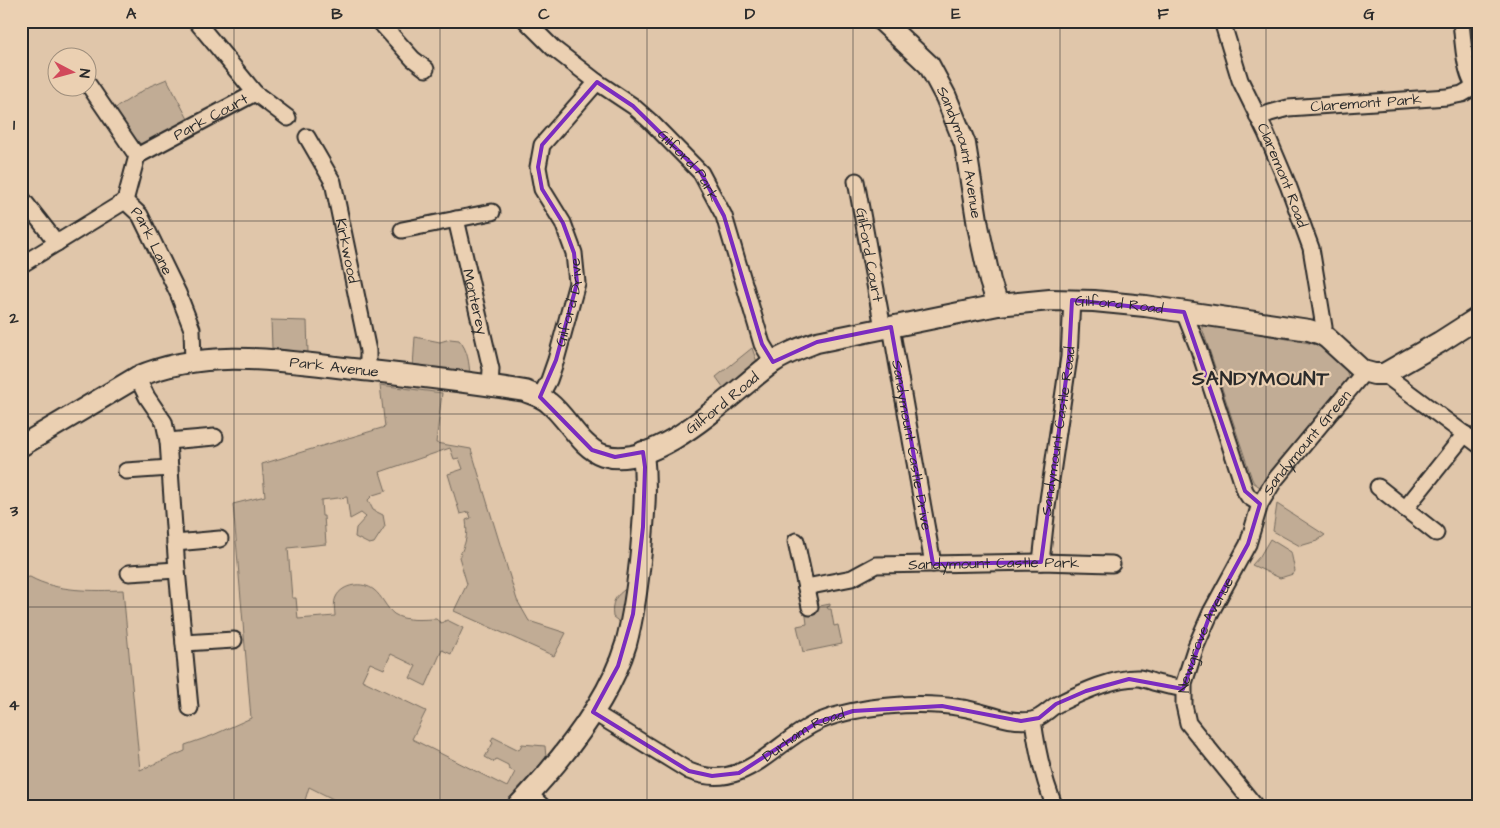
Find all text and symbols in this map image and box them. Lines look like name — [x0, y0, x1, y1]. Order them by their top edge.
text: A — [126, 3, 137, 25]
text: B — [331, 3, 343, 25]
text: C — [538, 3, 550, 25]
text: D — [745, 3, 756, 25]
text: E — [951, 3, 961, 25]
text: F — [1157, 3, 1169, 25]
text: G — [1363, 3, 1375, 25]
north arrow — [48, 48, 98, 98]
text: N — [74, 68, 94, 79]
street label: Sandymount Avenue — [932, 82, 987, 220]
street label: Park Court — [170, 88, 252, 145]
street label: Claremont Park — [1310, 88, 1422, 117]
text: 1 — [13, 114, 16, 136]
street label: Claremont Road — [1252, 119, 1313, 231]
street label: Gilford Park — [653, 124, 725, 205]
street label: Park Lane — [126, 201, 178, 279]
street label: Gilford Court — [851, 206, 888, 304]
street label: Kirkwood — [330, 216, 364, 285]
street label: Gilford Drive — [550, 257, 588, 349]
street label: Monterey — [457, 267, 493, 337]
street label: Gilford Road — [1075, 290, 1165, 319]
text: 2 — [8, 307, 19, 329]
street label: Sandymount Castle Road — [1036, 346, 1080, 517]
street label: Park Avenue — [289, 351, 380, 382]
street label: Sandymount Castle Drive — [887, 358, 937, 532]
district label: SANDYMOUNT — [1191, 365, 1330, 393]
street label: Gilford Road — [681, 367, 764, 439]
street label: Sandymount Green — [1257, 385, 1356, 499]
text: 3 — [9, 500, 19, 522]
street label: Sandymount Castle Park — [908, 551, 1080, 575]
street label: Newgrove Avenue — [1174, 573, 1239, 693]
text: 4 — [9, 694, 20, 716]
street label: Durham Road — [758, 703, 847, 767]

